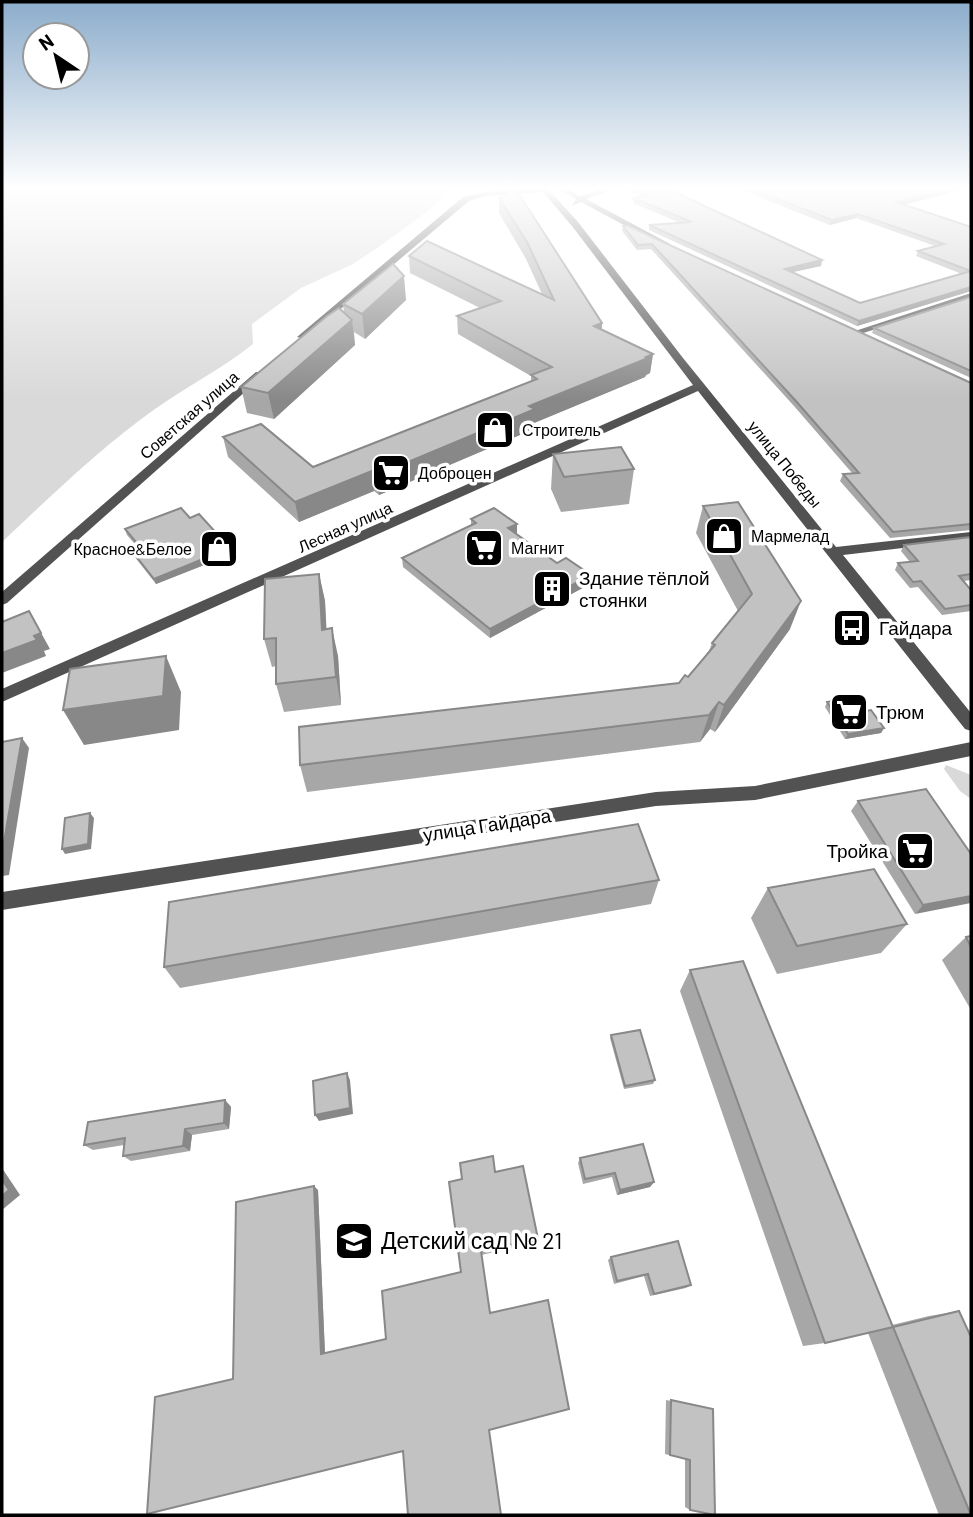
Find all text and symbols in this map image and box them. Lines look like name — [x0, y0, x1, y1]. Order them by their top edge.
north arrow — [21, 21, 91, 91]
text: N — [34, 29, 58, 55]
street label: Советская улица — [136, 367, 242, 463]
shop icon: Строитель — [474, 409, 516, 451]
street label: улица Победы — [745, 417, 826, 511]
place label: Строитель — [522, 420, 601, 439]
supermarket icon: Доброцен — [370, 452, 412, 494]
place label: Доброцен — [418, 463, 492, 482]
street label: Лесная улица — [295, 497, 395, 556]
shop icon: Мармелад — [703, 515, 745, 557]
place label: Мармелад — [751, 526, 830, 545]
supermarket icon: Магнит — [463, 527, 505, 569]
shop icon: Красное&Белое — [198, 528, 240, 570]
place label: Магнит — [511, 538, 565, 557]
place label: Красное&Белое — [74, 539, 192, 558]
place label: Здание тёплой стоянки — [579, 566, 710, 611]
building icon: Здание тёплой стоянки — [531, 568, 573, 610]
bus stop icon: Гайдара — [831, 607, 873, 649]
place label: Гайдара — [879, 616, 953, 639]
supermarket icon: Трюм — [828, 691, 870, 733]
place label: Трюм — [876, 700, 924, 723]
street label: улица Гайдара — [421, 803, 553, 846]
supermarket icon: Тройка — [894, 830, 936, 872]
place label: Тройка — [826, 839, 888, 862]
school or university icon: Детский сад № 21 — [333, 1220, 375, 1262]
place label: Детский сад № 21 — [381, 1226, 562, 1254]

